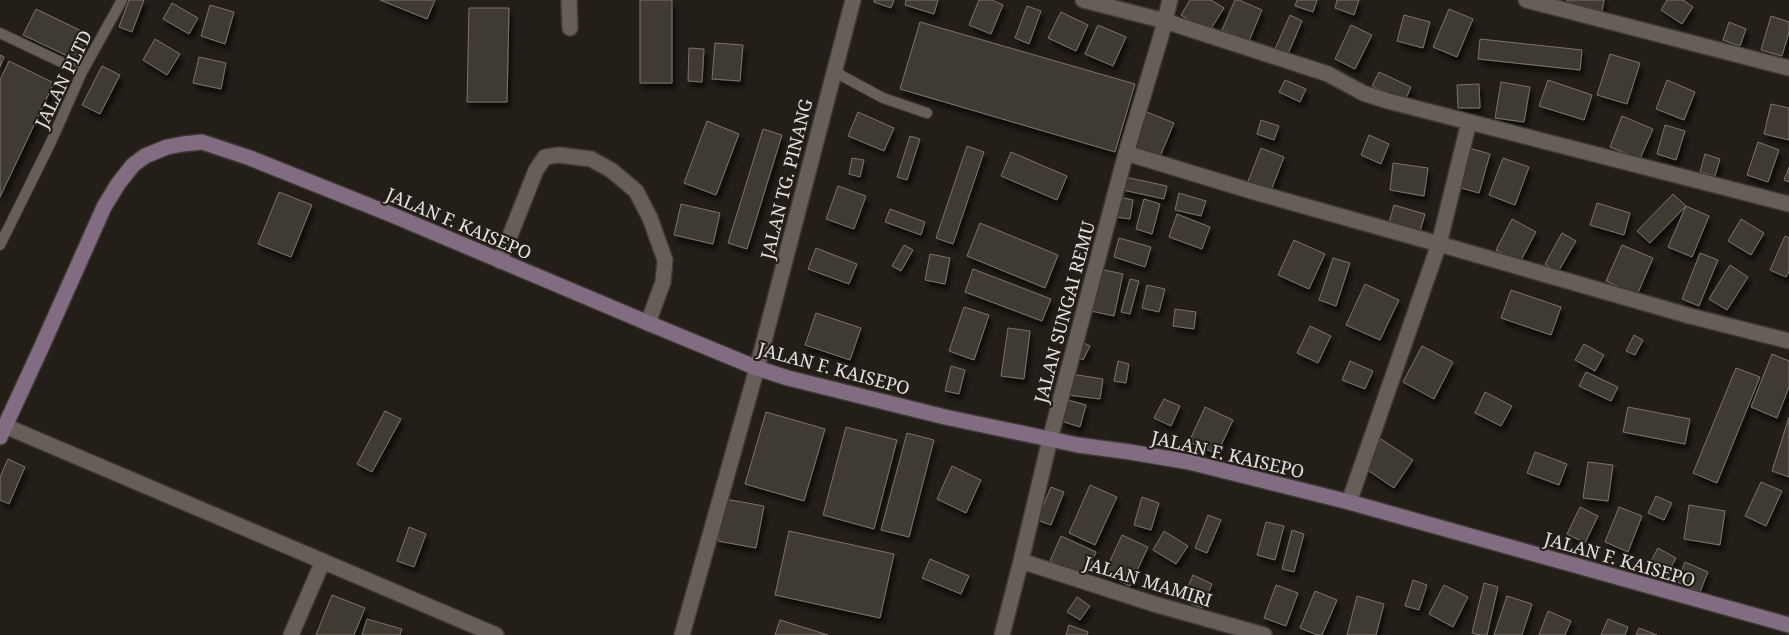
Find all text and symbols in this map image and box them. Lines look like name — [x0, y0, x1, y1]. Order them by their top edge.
street label: JALAN PLTD — [28, 26, 97, 133]
street label: JALAN TG. PINANG — [754, 96, 818, 263]
street label: JALAN F. KAISEPO — [381, 181, 536, 265]
street label: JALAN SUNGAI REMU — [1028, 218, 1100, 407]
street label: JALAN F. KAISEPO — [754, 336, 913, 400]
street label: JALAN F. KAISEPO — [1148, 425, 1307, 483]
street label: JALAN F. KAISEPO — [1541, 526, 1698, 592]
street label: JALAN MAMIRI — [1080, 550, 1215, 612]

